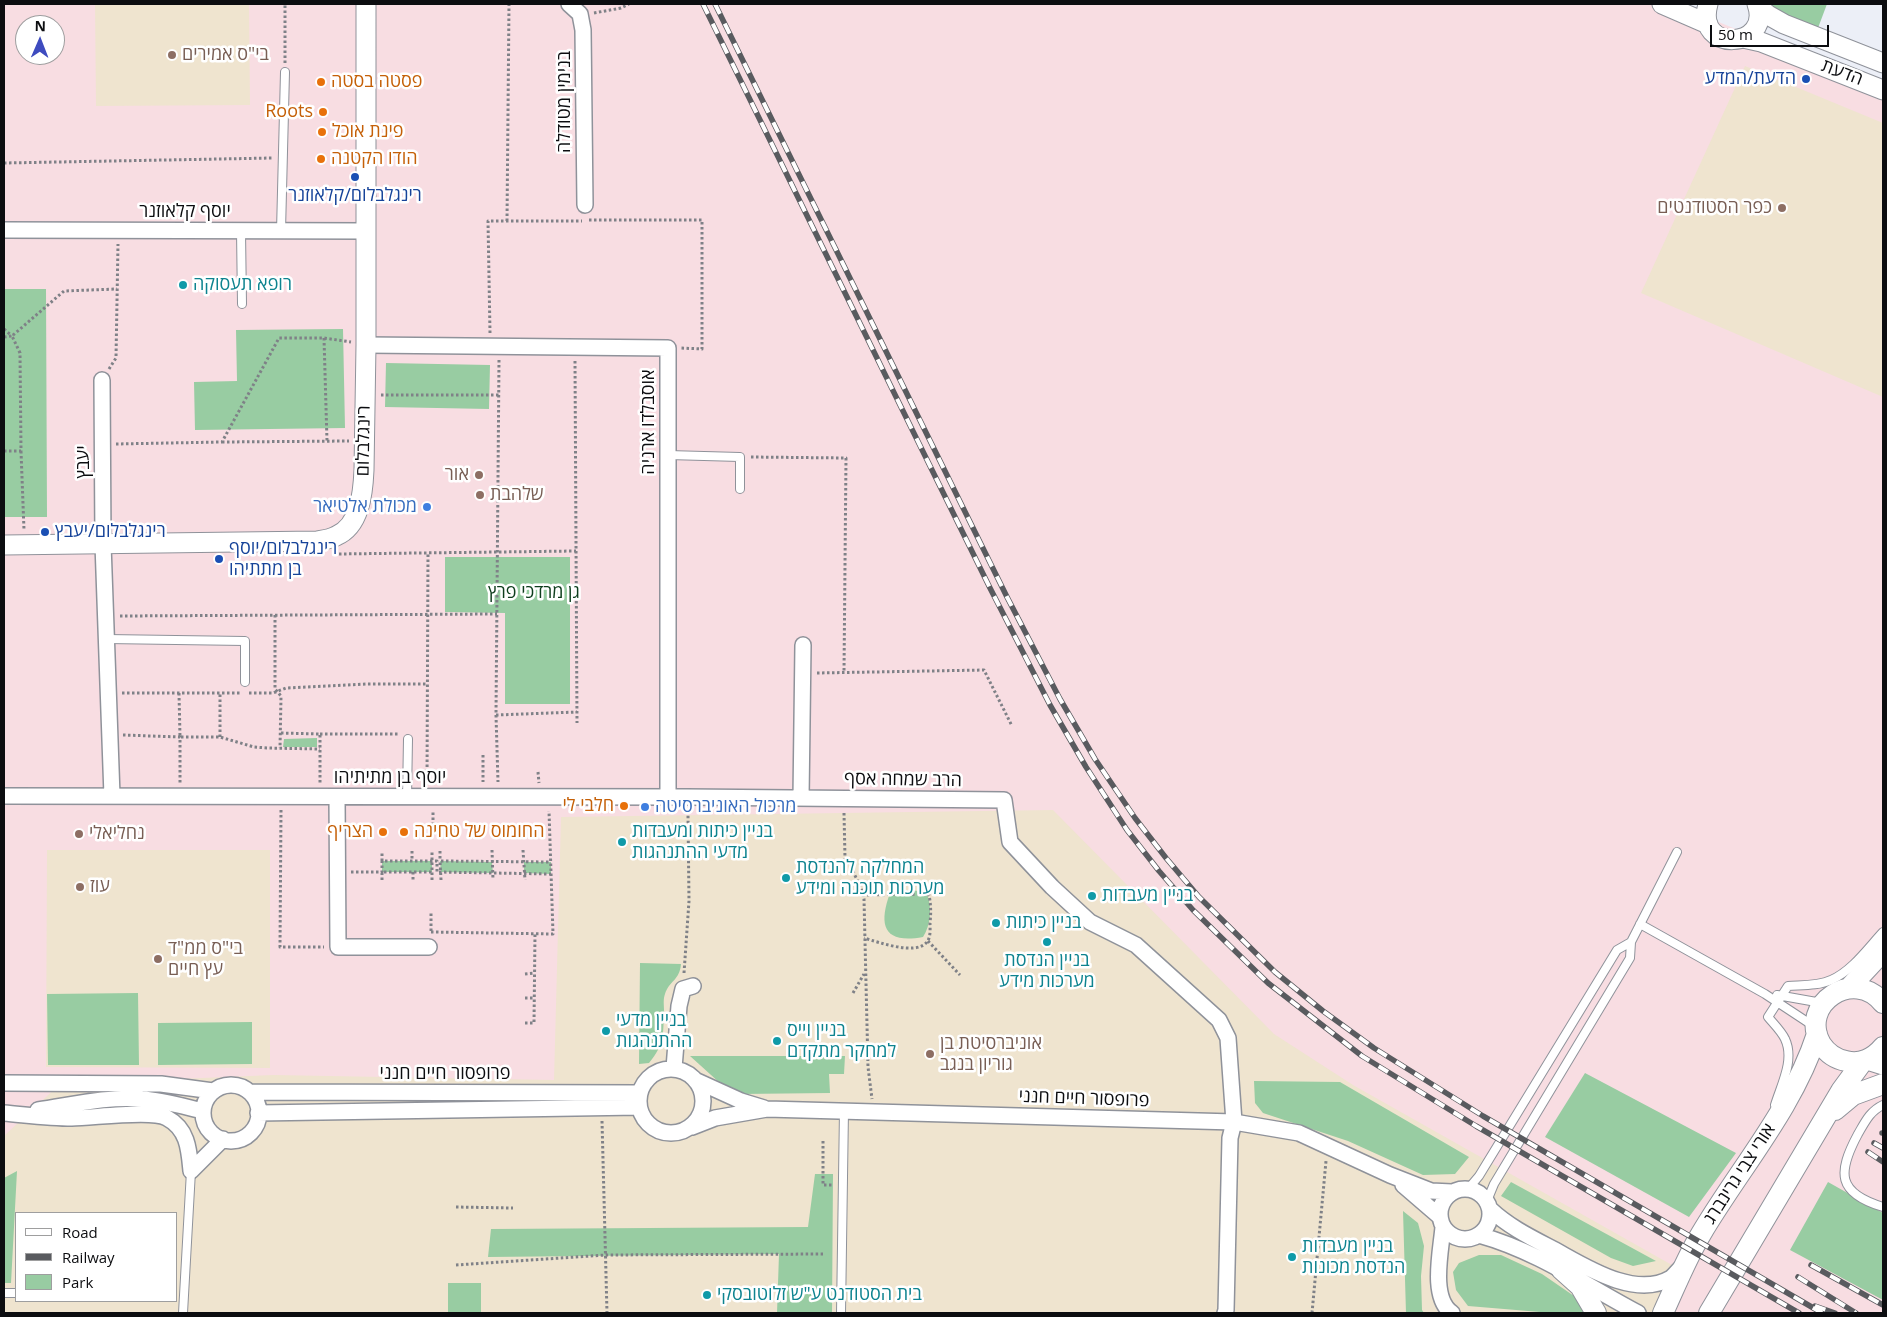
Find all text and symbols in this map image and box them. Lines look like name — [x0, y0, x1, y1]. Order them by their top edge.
north arrow — [15, 15, 65, 65]
scale bar — [1712, 15, 1831, 47]
text: N — [34, 16, 46, 35]
text: 50 m — [1718, 24, 1753, 44]
place label: בי"ס אמירים — [182, 44, 269, 66]
marker: בי"ס אמירים — [166, 49, 178, 61]
street label: בנימין מטודלה — [554, 51, 576, 153]
street label: הדעת — [1818, 55, 1866, 91]
place label: הדעת/המדע — [1705, 68, 1796, 90]
place label: פסטה בסטה — [331, 71, 422, 93]
marker: הדעת/המדע — [1800, 73, 1812, 85]
marker: פסטה בסטה — [315, 76, 327, 88]
place label: Roots — [265, 101, 313, 123]
marker: Roots — [317, 106, 329, 118]
place label: פינת אוכל — [332, 121, 403, 143]
marker: פינת אוכל — [316, 126, 328, 138]
place label: הודו הקטנה — [331, 148, 418, 170]
marker: הודו הקטנה — [315, 153, 327, 165]
marker: רינגלבלום/קלאוזנר — [349, 171, 361, 183]
place label: רינגלבלום/קלאוזנר — [288, 185, 422, 207]
place label: כפר הסטודנטים — [1657, 197, 1772, 219]
street label: יוסף קלאוזנר — [139, 201, 231, 223]
marker: כפר הסטודנטים — [1776, 202, 1788, 214]
place label: רופא תעסוקה — [193, 274, 292, 296]
marker: רופא תעסוקה — [177, 279, 189, 291]
street label: אוסבלדו ארניה — [638, 369, 660, 475]
street label: רינגלבלום — [353, 405, 375, 477]
street label: יעבץ — [73, 445, 95, 479]
place label: אור — [445, 464, 469, 486]
marker: אור — [473, 469, 485, 481]
place label: שלהבת — [490, 484, 544, 506]
marker: שלהבת — [474, 489, 486, 501]
place label: מכולת אלטיאר — [313, 496, 417, 518]
marker: מכולת אלטיאר — [421, 501, 433, 513]
place label: רינגלבלום/יעבץ — [55, 521, 166, 543]
marker: רינגלבלום/יעבץ — [39, 526, 51, 538]
place label: רינגלבלום/יוסף בן מתתיהו — [229, 538, 337, 580]
marker: רינגלבלום/יוסף בן מתתיהו — [213, 553, 225, 565]
park label: גן מרדכי פרץ — [488, 582, 580, 604]
street label: יוסף בן מתיתיהו — [334, 767, 446, 789]
street label: הרב שמחה אסף — [844, 768, 962, 792]
place label: חלבי לי — [563, 795, 614, 817]
place label: מרכול האוניברסיטה — [655, 796, 796, 818]
marker: חלבי לי — [618, 800, 630, 812]
marker: מרכול האוניברסיטה — [639, 801, 651, 813]
place label: הצריף — [327, 821, 373, 843]
place label: החומוס של טחינה — [414, 821, 544, 843]
place label: בניין כיתות ומעבדות מדעי ההתנהגות — [632, 821, 773, 864]
place label: נחליאלי — [89, 823, 145, 845]
marker: הצריף — [377, 826, 389, 838]
marker: החומוס של טחינה — [398, 826, 410, 838]
marker: נחליאלי — [73, 828, 85, 840]
marker: בניין כיתות ומעבדות מדעי ההתנהגות — [616, 836, 628, 848]
place label: המחלקה להנדסת מערכות תוכנה ומידע — [796, 857, 944, 900]
marker: המחלקה להנדסת מערכות תוכנה ומידע — [780, 872, 792, 884]
place label: עוז — [90, 876, 110, 898]
marker: עוז — [74, 881, 86, 893]
place label: בניין מעבדות — [1102, 885, 1193, 907]
marker: בניין מעבדות — [1086, 890, 1098, 902]
place label: בניין כיתות — [1006, 912, 1081, 934]
marker: בניין כיתות — [990, 917, 1002, 929]
marker: בניין הנדסת מערכות מידע — [1041, 936, 1053, 948]
place label: בי"ס ממ"ד עץ חיים — [168, 938, 243, 981]
place label: בניין הנדסת מערכות מידע — [999, 950, 1095, 992]
marker: בי"ס ממ"ד עץ חיים — [152, 953, 164, 965]
place label: בניין מדעי ההתנהגות — [616, 1010, 692, 1052]
place label: בניין וייס למחקר מתקדם — [787, 1020, 896, 1062]
marker: בניין מדעי ההתנהגות — [600, 1025, 612, 1037]
place label: אוניברסיטת בן גוריון בנגב — [940, 1033, 1042, 1076]
marker: בניין וייס למחקר מתקדם — [771, 1035, 783, 1047]
marker: אוניברסיטת בן גוריון בנגב — [924, 1048, 936, 1060]
street label: פרופסור חיים חנני — [380, 1063, 510, 1085]
street label: פרופסור חיים חנני — [1018, 1086, 1150, 1112]
street label: אורי צבי גרינברג — [1699, 1120, 1781, 1228]
legend — [15, 1212, 178, 1302]
text: Road — [62, 1222, 98, 1242]
place label: בניין מעבדות הנדסת מכונות — [1302, 1236, 1405, 1278]
text: Railway — [62, 1247, 115, 1267]
marker: בניין מעבדות הנדסת מכונות — [1286, 1251, 1298, 1263]
text: Park — [62, 1272, 93, 1292]
place label: בית הסטודנט ע"ש זלוטובסקי — [717, 1284, 922, 1306]
marker: בית הסטודנט ע"ש זלוטובסקי — [701, 1289, 713, 1301]

